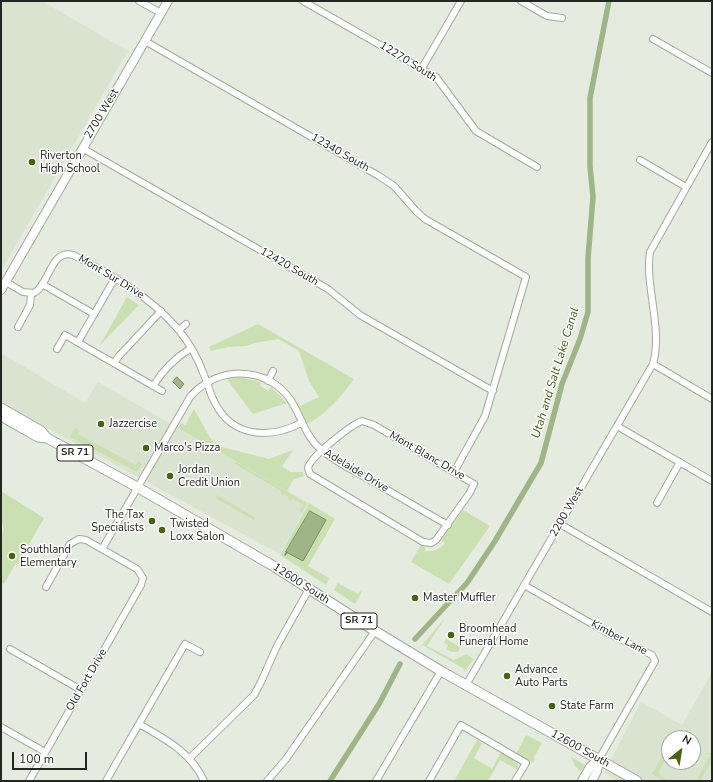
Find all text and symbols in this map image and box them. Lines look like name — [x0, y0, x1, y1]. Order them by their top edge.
street label: 12270 South — [377, 39, 439, 85]
street label: 2700 West — [82, 87, 122, 141]
street label: 12340 South — [309, 131, 371, 175]
place label: Riverton High School — [40, 149, 100, 175]
marker: Riverton High School — [27, 157, 37, 167]
street label: 12420 South — [258, 245, 320, 289]
street label: Mont Sur Drive — [76, 252, 146, 302]
water label: Utah and Salt Lake Canal — [529, 306, 583, 440]
place label: Jazzercise — [109, 417, 157, 431]
marker: Jazzercise — [96, 419, 106, 429]
street label: Mont Blanc Drive — [387, 429, 467, 483]
place label: Marco's Pizza — [154, 441, 220, 455]
marker: Marco's Pizza — [141, 443, 151, 453]
road number: SR 71 — [57, 445, 93, 461]
street label: Adelaide Drive — [321, 447, 391, 495]
place label: Jordan Credit Union — [178, 463, 240, 489]
marker: Jordan Credit Union — [165, 471, 175, 481]
street label: 2200 West — [547, 485, 587, 539]
place label: The Tax Specialists — [91, 508, 144, 534]
marker: The Tax Specialists — [147, 516, 157, 526]
place label: Twisted Loxx Salon — [170, 517, 224, 543]
marker: Twisted Loxx Salon — [157, 525, 167, 535]
place label: Southland Elementary — [20, 543, 77, 569]
marker: Southland Elementary — [7, 551, 17, 561]
street label: 12600 South — [270, 561, 332, 607]
place label: Master Muffler — [423, 591, 496, 605]
marker: Master Muffler — [410, 593, 420, 603]
road number: SR 71 — [341, 613, 377, 629]
street label: Kimber Lane — [589, 618, 649, 658]
place label: Broomhead Funeral Home — [459, 622, 529, 648]
marker: Broomhead Funeral Home — [446, 630, 456, 640]
street label: Old Fort Drive — [64, 646, 110, 714]
place label: Advance Auto Parts — [515, 663, 568, 689]
marker: Advance Auto Parts — [502, 671, 512, 681]
place label: State Farm — [560, 699, 614, 713]
marker: State Farm — [547, 701, 557, 711]
street label: 12600 South — [548, 727, 612, 771]
north arrow — [661, 730, 701, 770]
text: N — [679, 731, 694, 749]
scale bar — [14, 744, 89, 770]
text: 100 m — [19, 751, 54, 767]

